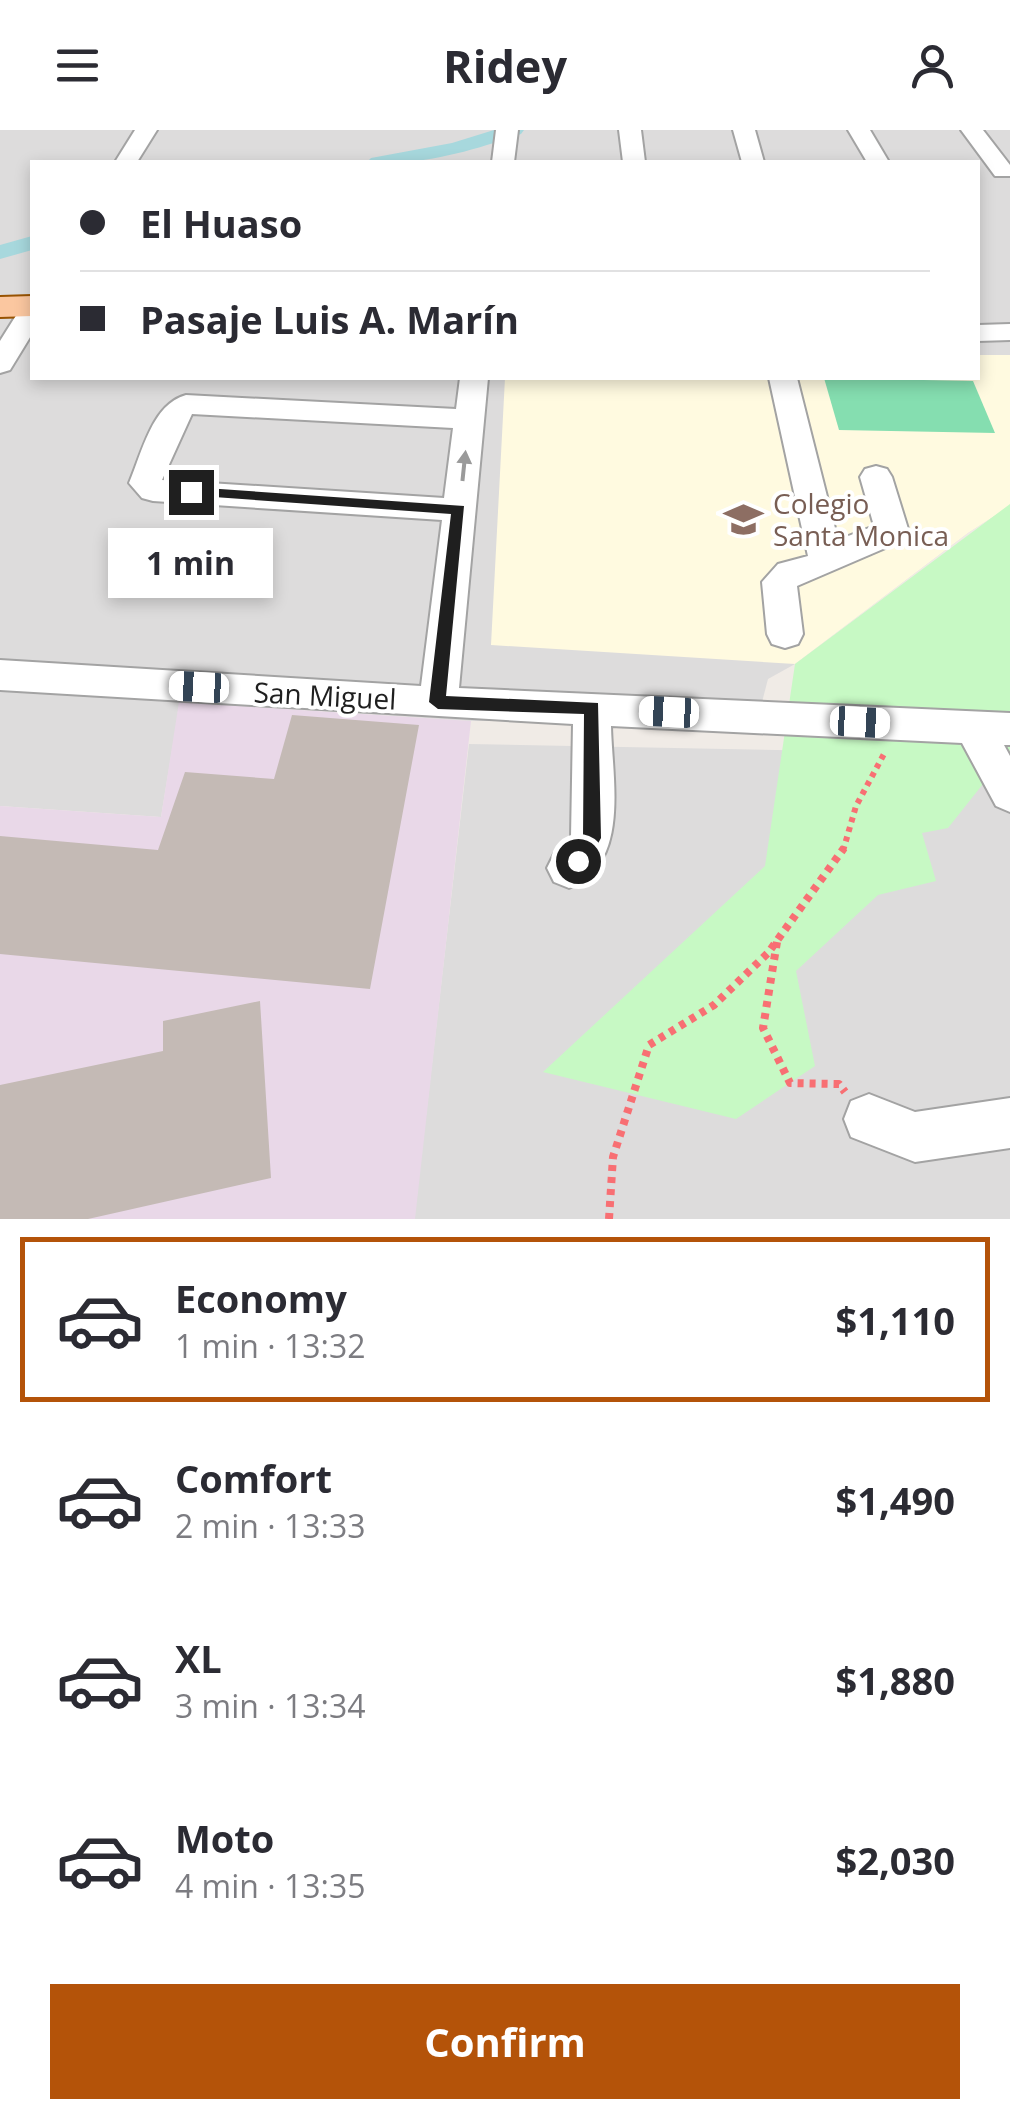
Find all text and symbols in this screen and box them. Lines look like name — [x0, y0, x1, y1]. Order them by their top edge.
text: Ridey — [443, 35, 567, 96]
icon: menu — [50, 38, 105, 93]
icon: person — [905, 38, 960, 93]
text: El Huaso — [140, 197, 302, 249]
text: Pasaje Luis A. Marín — [140, 293, 519, 345]
one-way arrow — [456, 450, 472, 481]
route end — [169, 470, 214, 515]
place label: Colegio Santa Monica — [773, 484, 949, 554]
school or university icon: Colegio Santa Monica — [722, 498, 764, 540]
callout: 1 min — [109, 527, 274, 597]
text: 1 min — [146, 541, 235, 584]
car — [168, 670, 230, 704]
street label: San Miguel — [253, 672, 397, 718]
car — [638, 695, 700, 729]
car — [829, 705, 891, 739]
route start — [556, 839, 601, 884]
text: Economy — [175, 1272, 347, 1324]
icon: car — [55, 1275, 145, 1365]
text: $1,110 — [836, 1294, 955, 1346]
text: 1 min · 13:32 — [175, 1324, 366, 1367]
text: Comfort — [175, 1452, 332, 1504]
icon: car — [55, 1455, 145, 1545]
text: $1,490 — [836, 1474, 955, 1526]
text: 2 min · 13:33 — [175, 1504, 366, 1547]
text: XL — [175, 1632, 222, 1684]
icon: car — [55, 1635, 145, 1725]
text: $1,880 — [836, 1654, 955, 1706]
text: 3 min · 13:34 — [175, 1684, 366, 1727]
text: Moto — [175, 1812, 274, 1864]
icon: car — [55, 1815, 145, 1905]
text: $2,030 — [836, 1834, 955, 1886]
text: 4 min · 13:35 — [175, 1864, 366, 1907]
button: Confirm — [50, 1984, 960, 2099]

